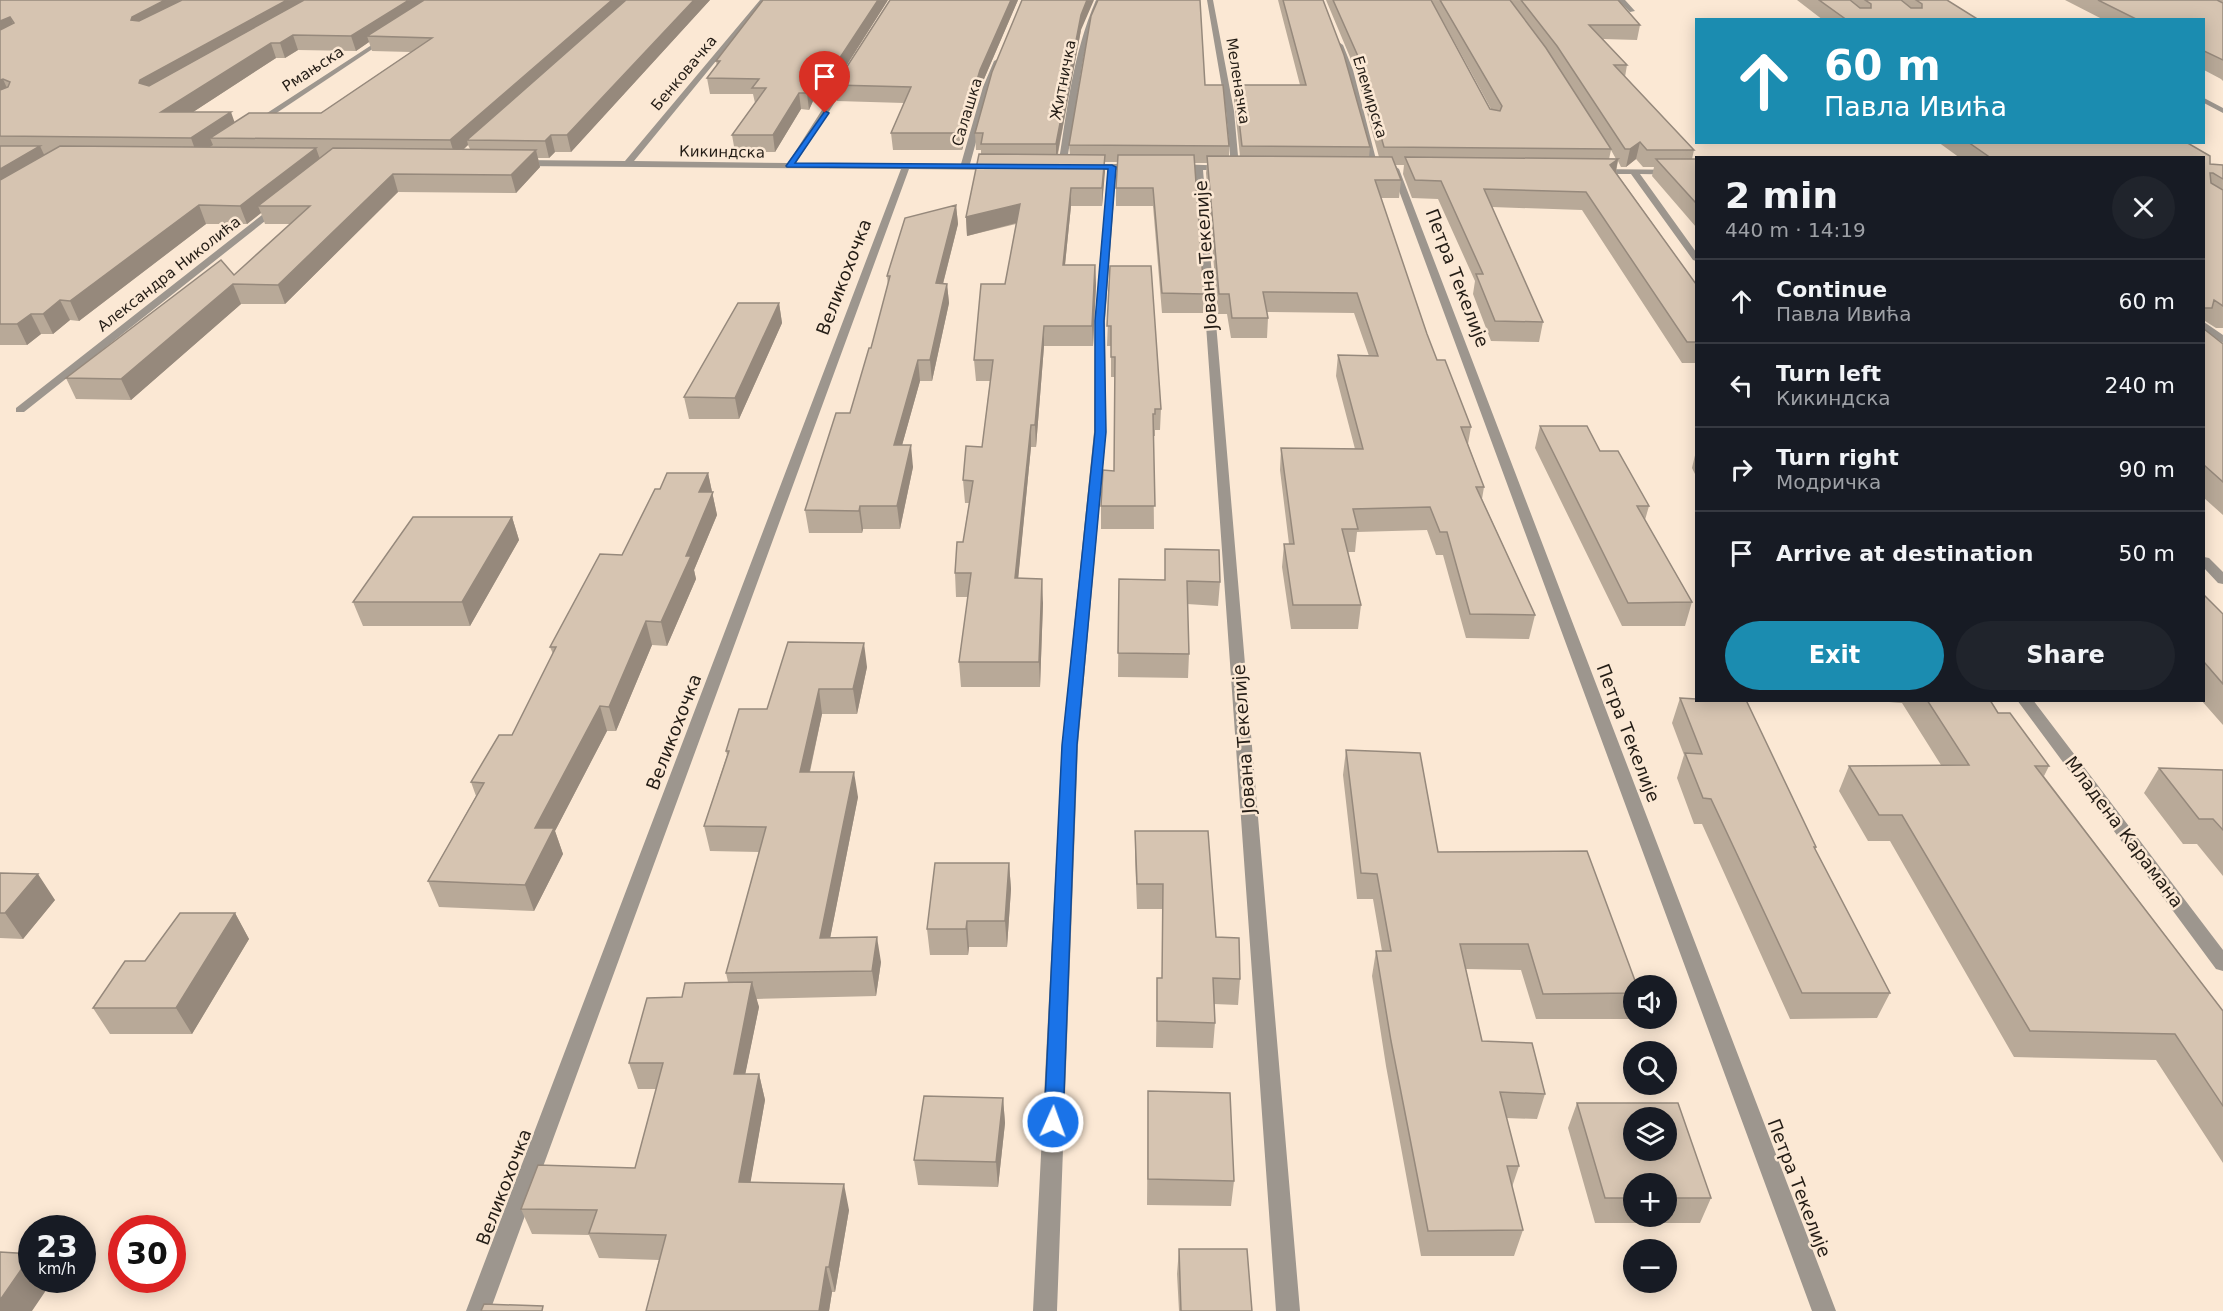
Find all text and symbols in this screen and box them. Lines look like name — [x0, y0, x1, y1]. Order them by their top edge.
street label: Бенковачка — [647, 32, 721, 114]
street label: Меленачка — [1222, 37, 1254, 125]
street label: Житничка — [1046, 38, 1080, 122]
text: 60 m — [1824, 41, 1941, 90]
icon: ahead — [1725, 42, 1803, 120]
street label: Рмањска — [279, 43, 347, 95]
pin — [799, 51, 850, 113]
street label: Елемирска — [1349, 54, 1391, 140]
icon: arrive — [808, 60, 841, 93]
street label: Салашка — [948, 76, 986, 148]
text: Павла Ивића — [1824, 91, 2007, 122]
street label: Кикиндска — [679, 142, 765, 162]
text: 2 min — [1725, 175, 1838, 216]
button: close — [2112, 176, 2175, 239]
street label: Јована Текелије — [1190, 180, 1221, 331]
street label: Петра Текелије — [1421, 206, 1494, 350]
street label: Александра Николића — [94, 212, 244, 336]
street label: Великохочка — [812, 216, 875, 338]
text: 440 m · 14:19 — [1725, 218, 1866, 242]
text: Continue — [1776, 277, 1887, 302]
icon: ahead — [1725, 285, 1758, 318]
text: 60 m — [2119, 289, 2175, 314]
text: Павла Ивића — [1776, 302, 1912, 326]
text: Turn left — [1776, 361, 1881, 386]
icon: left — [1725, 369, 1758, 402]
text: 240 m — [2105, 373, 2175, 398]
text: Кикиндска — [1776, 386, 1891, 410]
text: Turn right — [1776, 445, 1899, 470]
icon: right — [1725, 453, 1758, 486]
text: 90 m — [2119, 457, 2175, 482]
text: Модричка — [1776, 470, 1881, 494]
icon: arrive — [1725, 537, 1758, 570]
text: Arrive at destination — [1776, 541, 2033, 566]
text: 50 m — [2119, 541, 2175, 566]
button: Exit — [1725, 621, 1944, 690]
button: Share — [1956, 621, 2175, 690]
street label: Петра Текелије — [1592, 661, 1665, 805]
street label: Јована Текелије — [1228, 664, 1259, 815]
street label: Великохочка — [642, 671, 705, 793]
street label: Младена Карамана — [2061, 752, 2188, 911]
map controls — [1623, 975, 1677, 1293]
button: sound — [1623, 975, 1677, 1029]
button: search — [1623, 1041, 1677, 1095]
position arrow — [1021, 1090, 1085, 1154]
button: layers — [1623, 1107, 1677, 1161]
street label: Петра Текелије — [1763, 1116, 1836, 1260]
street label: Великохочка — [472, 1126, 535, 1248]
button: + — [1623, 1173, 1677, 1227]
speed limit sign: 30 — [108, 1215, 186, 1293]
text: 23 — [36, 1229, 78, 1264]
button: − — [1623, 1239, 1677, 1293]
text: km/h — [38, 1260, 76, 1278]

